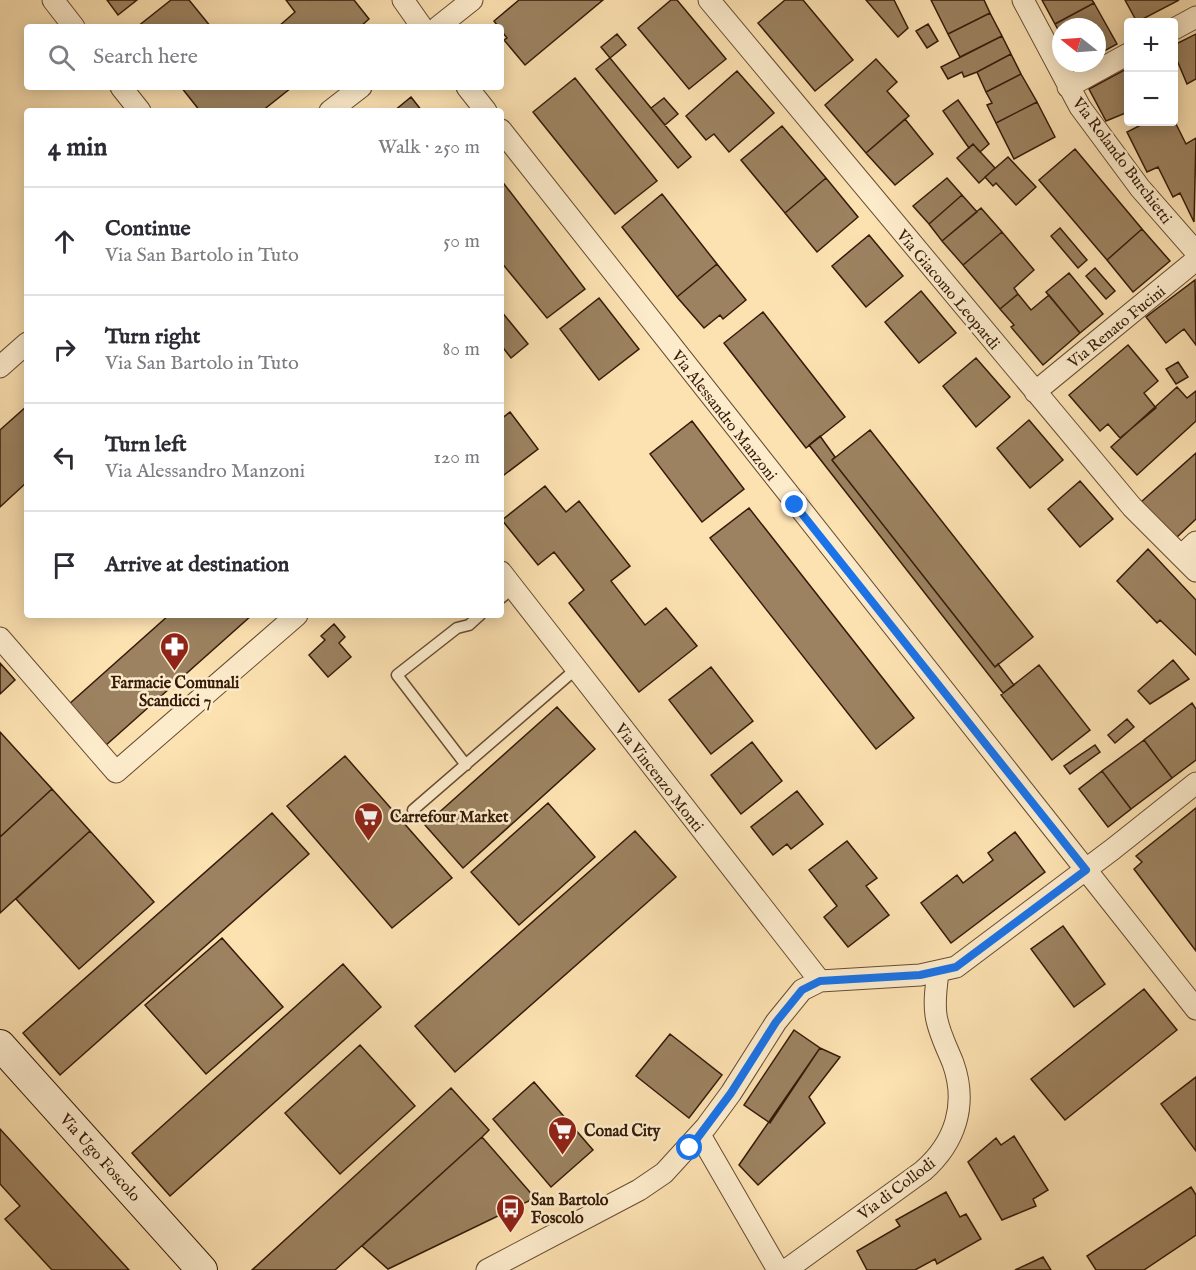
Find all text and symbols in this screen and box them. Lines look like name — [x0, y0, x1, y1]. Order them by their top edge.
north arrow — [1052, 18, 1106, 72]
map controls — [1124, 18, 1178, 126]
button: + — [1124, 18, 1178, 72]
search box — [24, 24, 504, 90]
icon: search — [45, 41, 78, 74]
text: Search here — [93, 43, 198, 71]
button: − — [1124, 72, 1178, 126]
street label: Via Rolando Burchietti — [1067, 93, 1175, 228]
text: 4 min — [48, 131, 107, 164]
text: Walk · 250 m — [378, 135, 480, 160]
text: Continue — [105, 215, 191, 243]
icon: ahead — [48, 225, 81, 258]
street label: Via Giacomo Leopardi — [891, 225, 1004, 354]
text: 50 m — [443, 229, 480, 254]
text: Via San Bartolo in Tuto — [105, 243, 299, 268]
street label: Via Renato Fucini — [1064, 282, 1170, 374]
text: Turn right — [105, 323, 200, 351]
icon: right — [48, 333, 81, 366]
text: 80 m — [443, 337, 480, 362]
street label: Via Alessandro Manzoni — [666, 346, 781, 485]
text: Via San Bartolo in Tuto — [105, 351, 299, 376]
text: Turn left — [105, 431, 187, 459]
icon: left — [48, 441, 81, 474]
text: 120 m — [434, 445, 480, 470]
text: Via Alessandro Manzoni — [105, 459, 305, 484]
route end — [781, 491, 807, 517]
icon: arrive — [48, 549, 81, 582]
text: Arrive at destination — [105, 551, 289, 579]
pharmacy icon: Farmacie Comunali Scandicci 7 — [159, 630, 191, 672]
place label: Farmacie Comunali Scandicci 7 — [111, 674, 240, 712]
street label: Via Vincenzo Monti — [609, 719, 707, 837]
supermarket icon: Carrefour Market — [353, 800, 385, 842]
place label: Carrefour Market — [390, 808, 509, 828]
street label: Via Ugo Foscolo — [54, 1109, 145, 1207]
supermarket icon: Conad City — [547, 1114, 579, 1156]
place label: Conad City — [584, 1122, 662, 1142]
route start — [676, 1134, 702, 1160]
street label: Via di Collodi — [854, 1154, 940, 1226]
place label: San Bartolo Foscolo — [531, 1191, 609, 1229]
bus stop icon: San Bartolo Foscolo — [494, 1192, 526, 1234]

